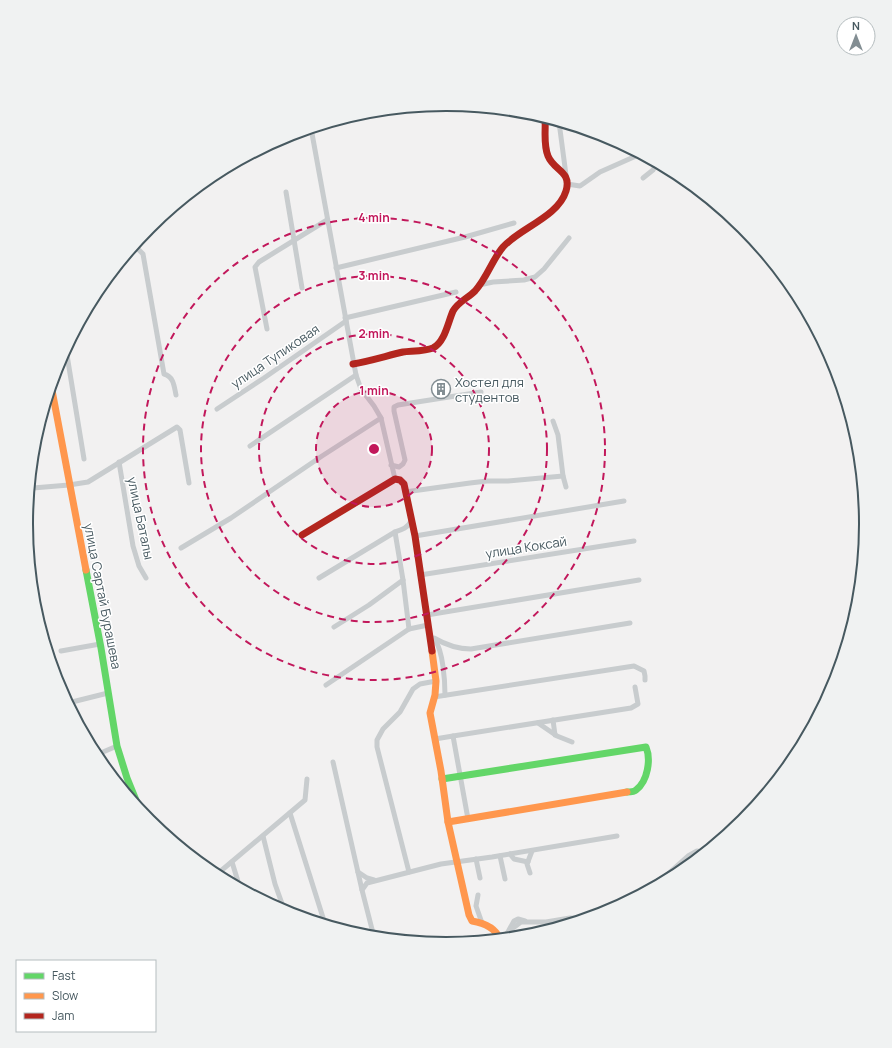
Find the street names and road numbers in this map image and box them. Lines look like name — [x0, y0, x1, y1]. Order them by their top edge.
street label: улица Тупиковая — [227, 320, 323, 392]
street label: улица Баталы — [123, 475, 159, 561]
street label: улица Сартай Бурашева — [80, 521, 126, 671]
street label: улица Коксай — [484, 532, 568, 562]

